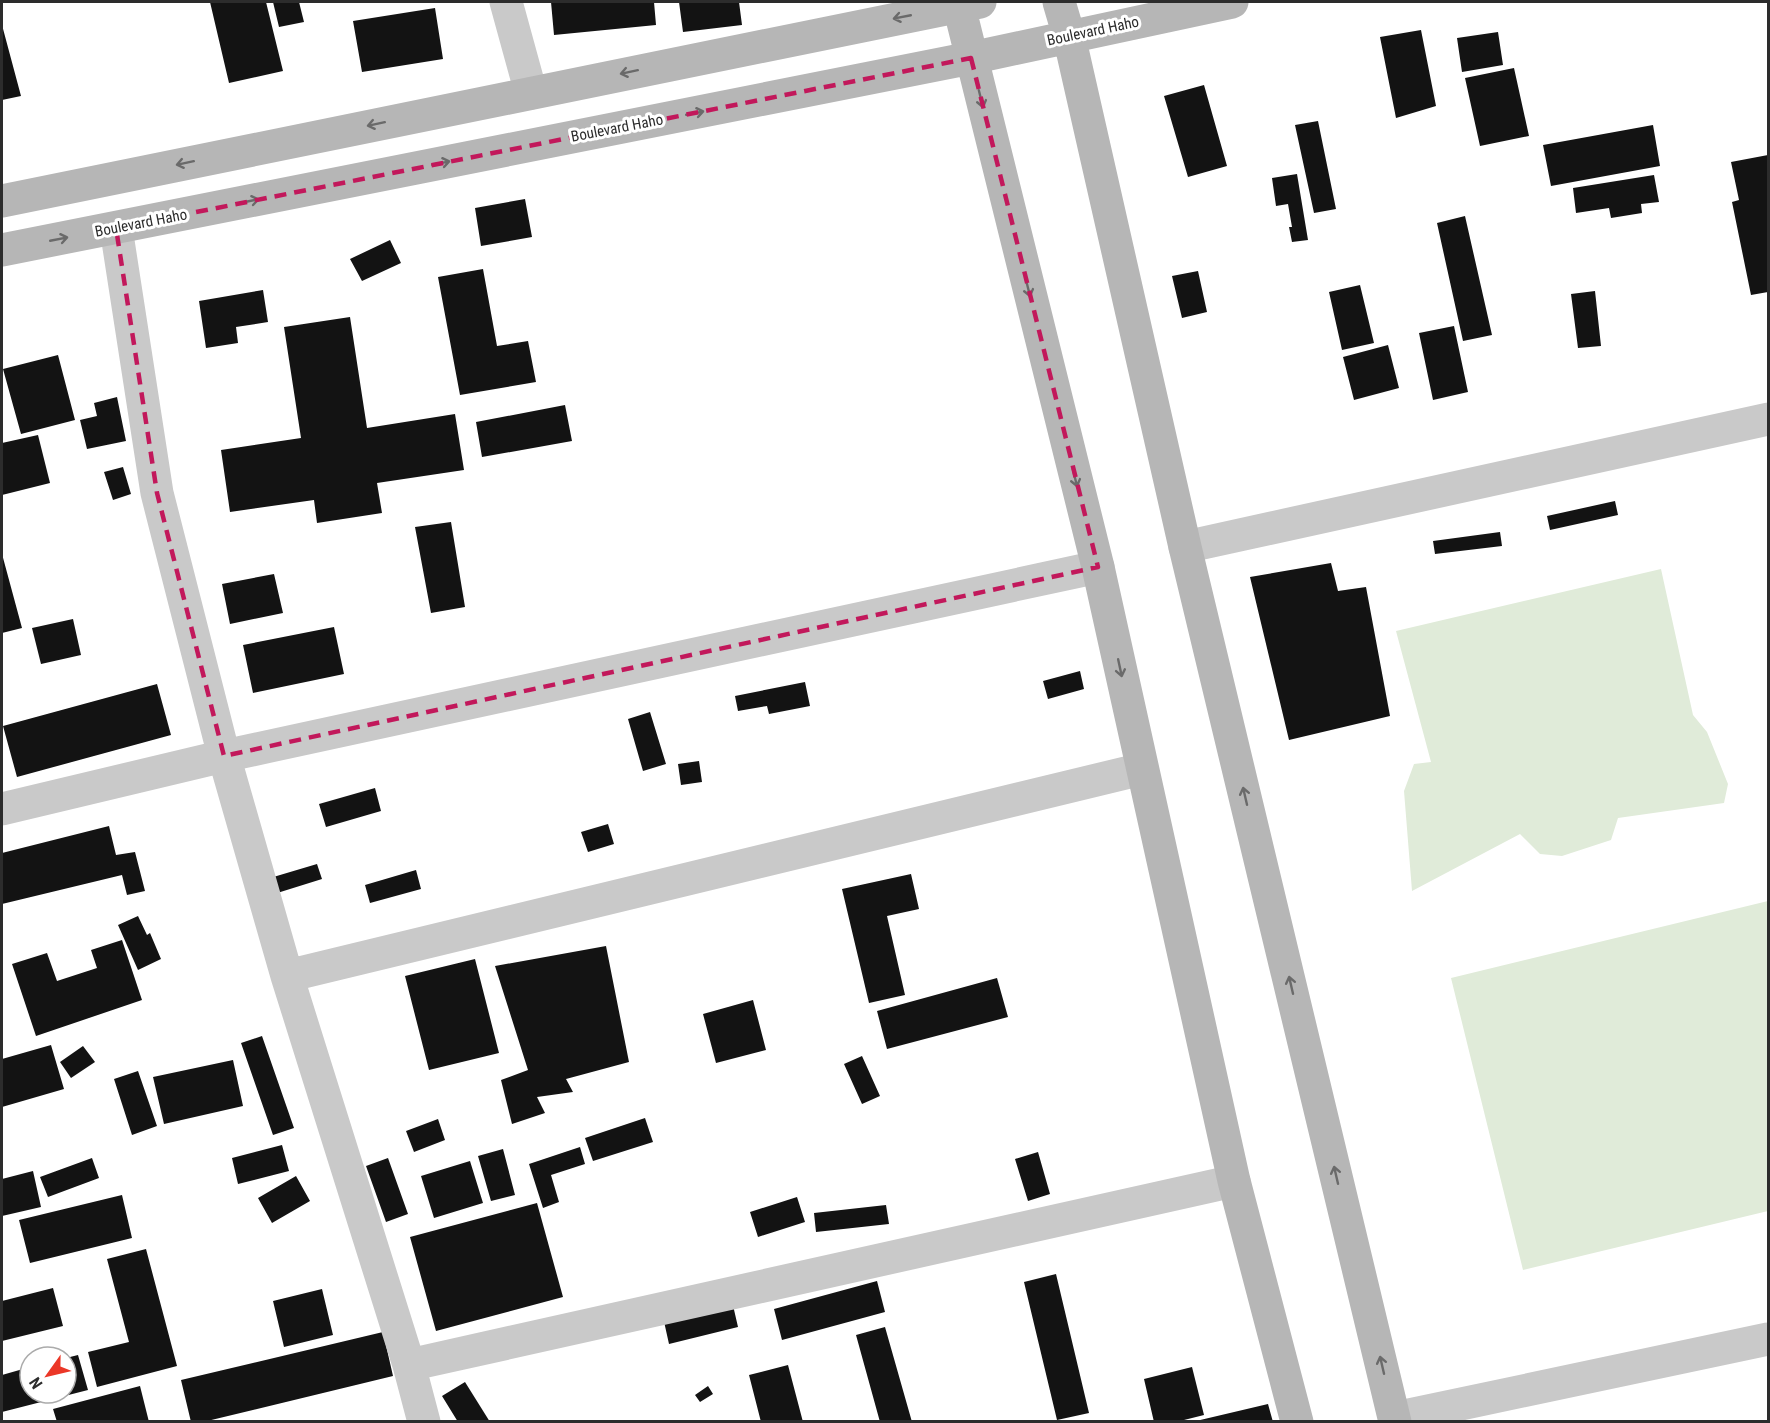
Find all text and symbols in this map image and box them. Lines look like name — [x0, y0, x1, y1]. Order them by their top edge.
one-way arrow — [893, 12, 913, 23]
street label: Boulevard Haho — [1045, 12, 1141, 50]
one-way arrow — [620, 67, 639, 79]
one-way arrow — [976, 89, 988, 108]
one-way arrow — [684, 107, 704, 118]
street label: Boulevard Haho — [569, 110, 665, 146]
one-way arrow — [367, 119, 386, 130]
one-way arrow — [432, 157, 451, 169]
one-way arrow — [176, 158, 195, 169]
one-way arrow — [240, 195, 260, 206]
street label: Boulevard Haho — [93, 205, 189, 241]
one-way arrow — [49, 233, 68, 244]
one-way arrow — [1023, 279, 1035, 298]
one-way arrow — [1070, 468, 1082, 487]
one-way arrow — [1114, 658, 1126, 677]
one-way arrow — [1239, 787, 1251, 806]
one-way arrow — [1284, 976, 1296, 995]
one-way arrow — [1330, 1166, 1342, 1185]
north arrow — [18, 1345, 78, 1405]
one-way arrow — [1375, 1355, 1387, 1374]
text: N — [25, 1374, 47, 1392]

